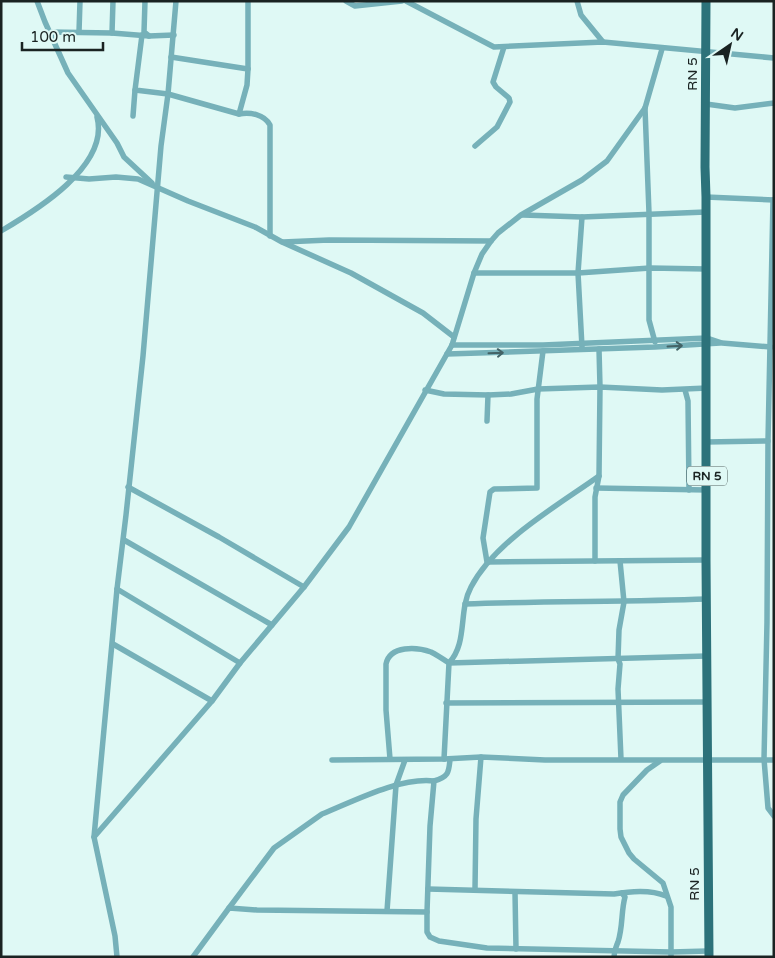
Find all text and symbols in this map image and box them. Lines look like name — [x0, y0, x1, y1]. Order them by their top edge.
scale bar — [22, 20, 104, 52]
north arrow — [705, 20, 755, 70]
text: N — [728, 24, 746, 45]
text: 100 m — [30, 28, 76, 46]
street label: RN 5 — [684, 57, 701, 91]
one-way arrow — [667, 342, 683, 351]
one-way arrow — [487, 348, 503, 357]
road number: RN 5 — [687, 466, 727, 486]
street label: RN 5 — [686, 867, 703, 901]

